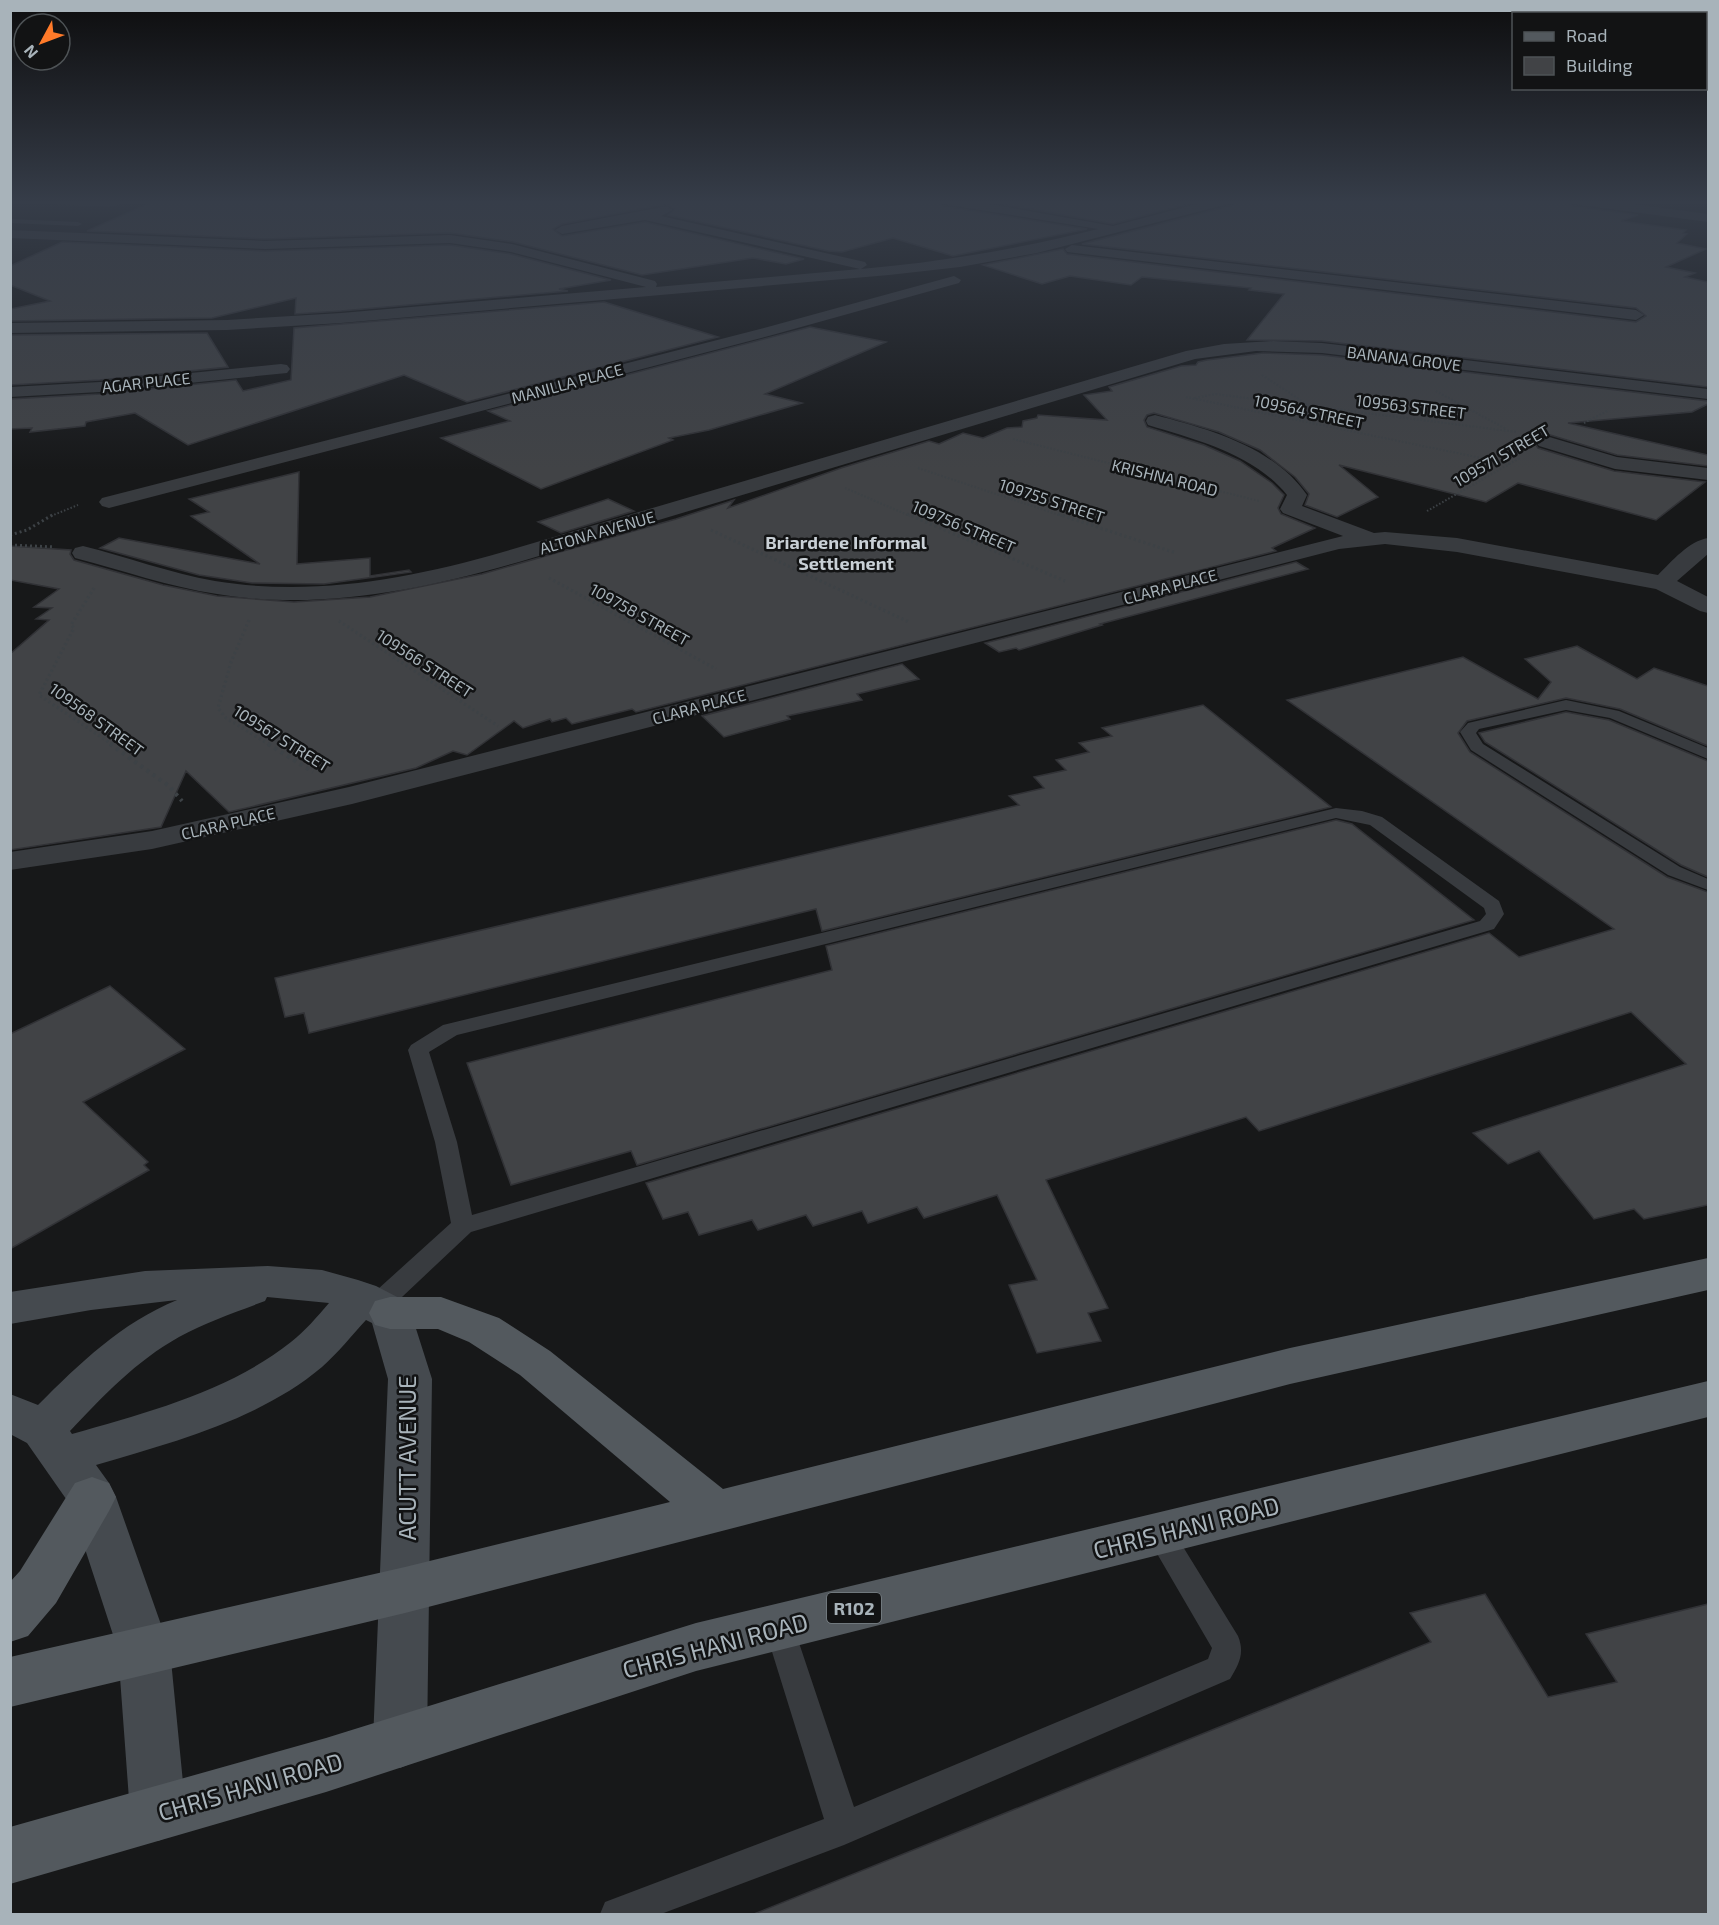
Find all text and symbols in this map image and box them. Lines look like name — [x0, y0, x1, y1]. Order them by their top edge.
north arrow — [12, 12, 72, 72]
legend — [1512, 12, 1707, 90]
text: Road — [1566, 24, 1607, 46]
text: N — [19, 42, 41, 63]
text: Building — [1566, 54, 1633, 76]
street label: BANANA GROVE — [1346, 342, 1462, 374]
street label: MANILLA PLACE — [509, 359, 625, 407]
street label: AGAR PLACE — [101, 368, 191, 396]
street label: 109564 STREET — [1252, 390, 1366, 432]
street label: 109563 STREET — [1355, 390, 1467, 422]
street label: 109571 STREET — [1450, 420, 1552, 490]
street label: KRISHNA ROAD — [1110, 455, 1220, 499]
street label: 109755 STREET — [997, 474, 1107, 526]
street label: 109756 STREET — [910, 496, 1018, 556]
street label: ALTONA AVENUE — [537, 506, 657, 558]
district label: Briardene Informal Settlement — [765, 531, 927, 574]
street label: CLARA PLACE — [1121, 564, 1219, 608]
street label: 109758 STREET — [587, 579, 693, 649]
street label: 109566 STREET — [373, 625, 477, 701]
street label: 109568 STREET — [46, 679, 148, 759]
street label: CLARA PLACE — [650, 684, 748, 728]
street label: 109567 STREET — [230, 701, 334, 775]
street label: CLARA PLACE — [179, 803, 277, 843]
street label: ACUTT AVENUE — [392, 1375, 421, 1541]
street label: CHRIS HANI ROAD — [1090, 1490, 1282, 1564]
road number: R102 — [827, 1593, 881, 1623]
street label: CHRIS HANI ROAD — [619, 1606, 811, 1684]
street label: CHRIS HANI ROAD — [154, 1746, 346, 1826]

